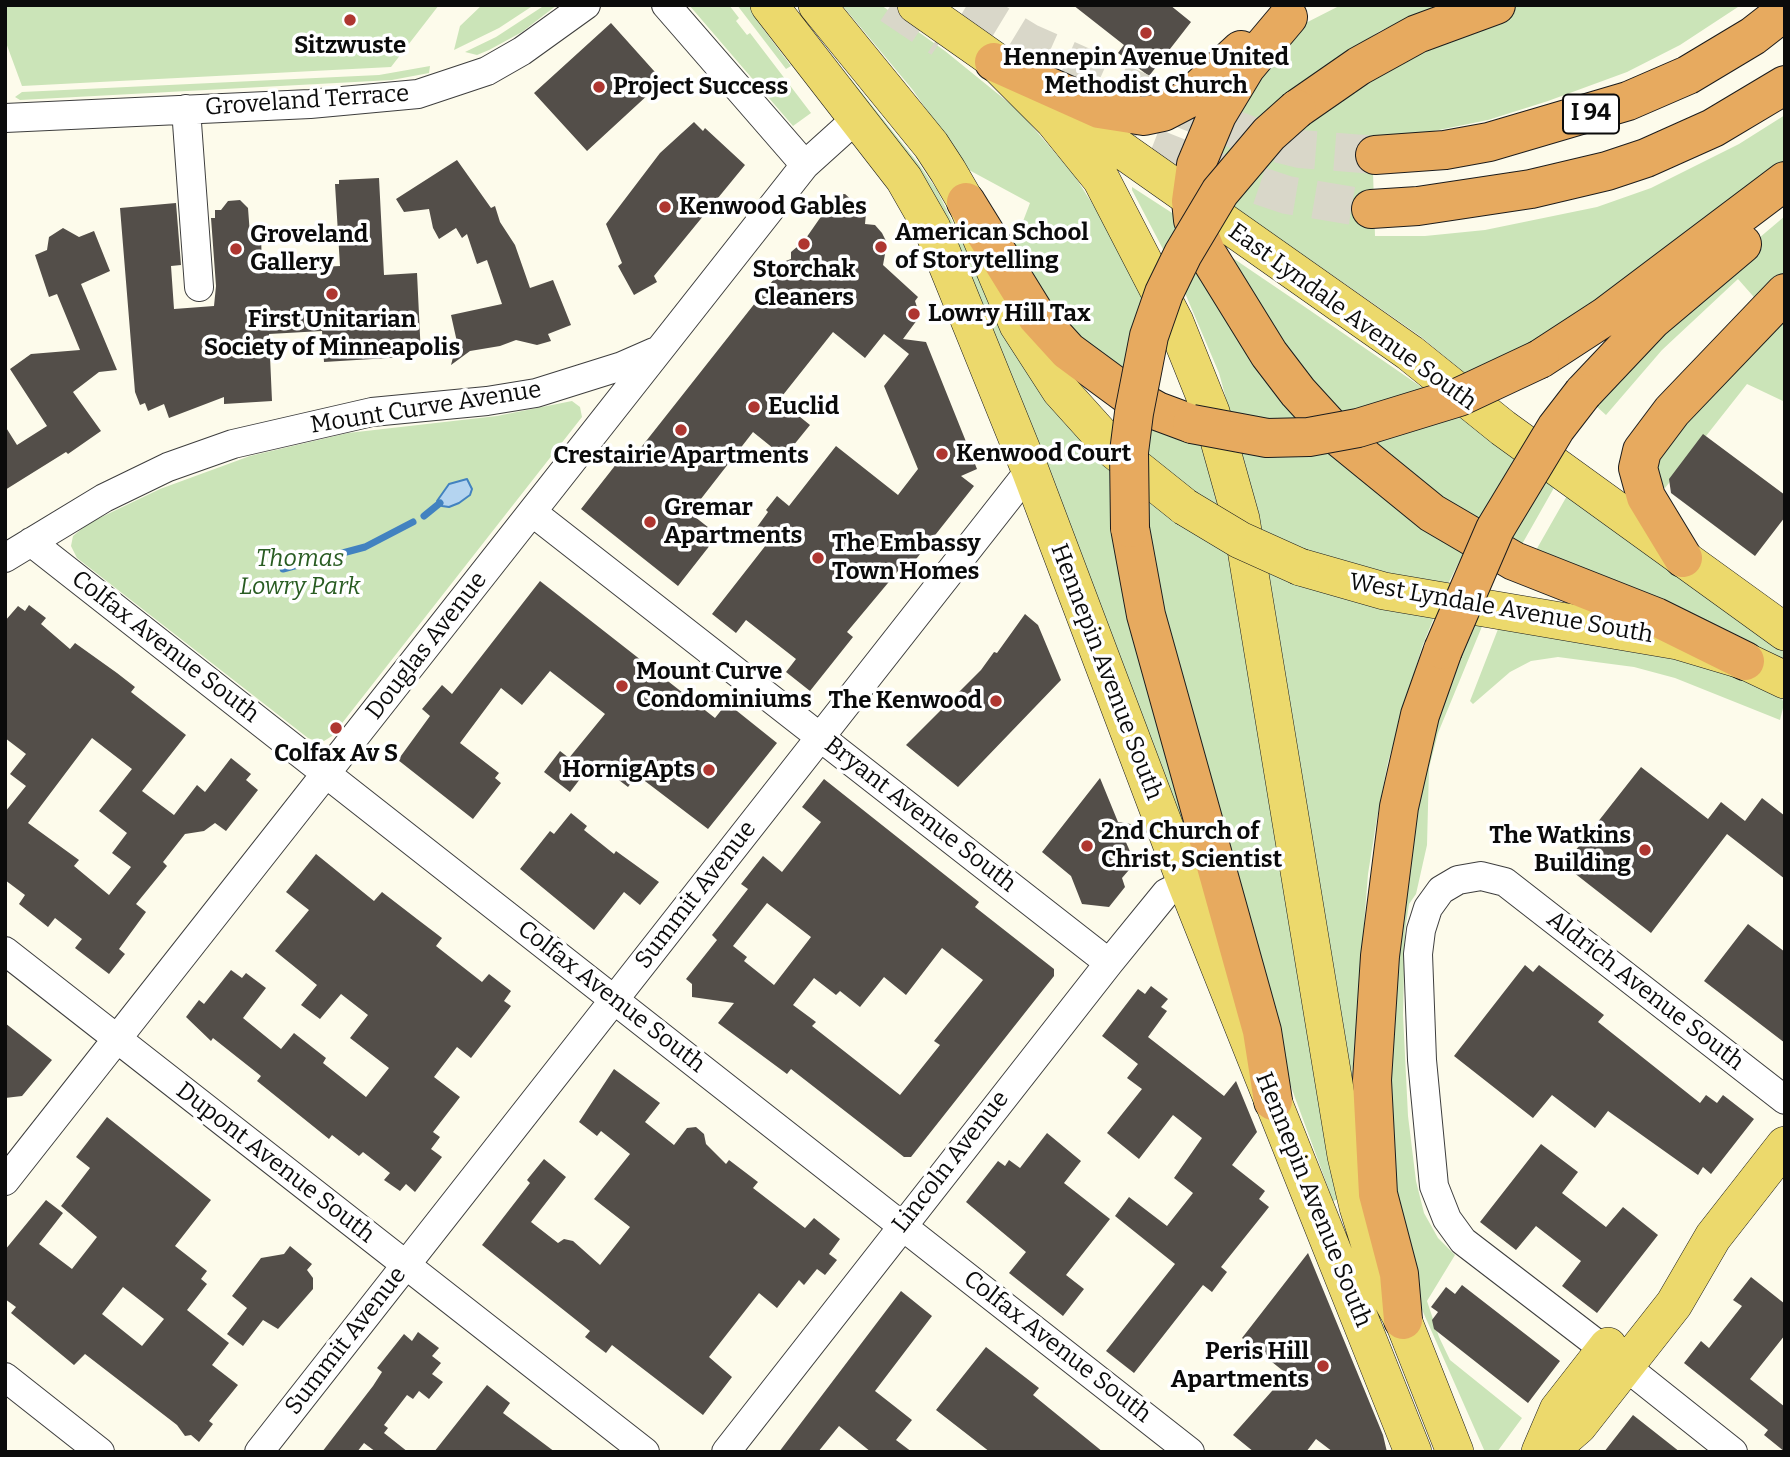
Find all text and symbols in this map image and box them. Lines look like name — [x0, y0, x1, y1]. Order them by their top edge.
marker: Sitzwuste — [342, 12, 358, 28]
marker: Hennepin Avenue United Methodist Church — [1138, 25, 1154, 41]
place label: Sitzwuste — [294, 32, 406, 60]
place label: Hennepin Avenue United Methodist Church — [1003, 44, 1289, 100]
place label: Project Success — [613, 73, 788, 101]
street label: Groveland Terrace — [204, 79, 410, 123]
marker: Project Success — [591, 79, 607, 95]
road number: I 94 — [1563, 94, 1619, 134]
place label: Kenwood Gables — [679, 193, 867, 221]
marker: Kenwood Gables — [657, 199, 673, 215]
street label: East Lyndale Avenue South — [1222, 217, 1482, 417]
place label: American School of Storytelling — [895, 219, 1089, 275]
place label: Groveland Gallery — [250, 221, 368, 277]
marker: Storchak Cleaners — [796, 236, 812, 252]
marker: American School of Storytelling — [873, 239, 889, 255]
marker: Groveland Gallery — [228, 241, 244, 257]
place label: Storchak Cleaners — [752, 256, 856, 312]
marker: First Unitarian Society of Minneapolis — [324, 286, 340, 302]
place label: Lowry Hill Tax — [928, 300, 1091, 328]
place label: First Unitarian Society of Minneapolis — [204, 306, 460, 362]
marker: Lowry Hill Tax — [906, 306, 922, 322]
street label: Mount Curve Avenue — [309, 376, 543, 440]
place label: Euclid — [768, 393, 839, 421]
marker: Euclid — [746, 399, 762, 415]
marker: Crestairie Apartments — [673, 422, 689, 438]
place label: Kenwood Court — [956, 440, 1131, 468]
place label: Crestairie Apartments — [553, 442, 809, 470]
marker: Kenwood Court — [934, 446, 950, 462]
place label: Gremar Apartments — [664, 494, 802, 550]
marker: Gremar Apartments — [642, 514, 658, 530]
place label: The Embassy Town Homes — [832, 530, 981, 586]
street label: Hennepin Avenue South — [1044, 540, 1168, 804]
park label: Thomas Lowry Park — [240, 545, 360, 601]
marker: The Embassy Town Homes — [810, 550, 826, 566]
street label: Colfax Avenue South — [65, 565, 265, 729]
street label: Douglas Avenue — [360, 567, 494, 725]
street label: West Lyndale Avenue South — [1347, 568, 1655, 650]
place label: Mount Curve Condominiums — [636, 658, 812, 714]
marker: Mount Curve Condominiums — [614, 678, 630, 694]
place label: The Kenwood — [828, 687, 982, 715]
marker: The Kenwood — [988, 693, 1004, 709]
marker: Colfax Av S — [328, 720, 344, 736]
street label: Bryant Avenue South — [818, 731, 1022, 899]
place label: Colfax Av S — [274, 740, 398, 768]
place label: HornigApts — [562, 756, 695, 784]
marker: HornigApts — [701, 762, 717, 778]
street label: Summit Avenue — [629, 815, 763, 975]
place label: 2nd Church of Christ, Scientist — [1101, 818, 1282, 874]
place label: The Watkins Building — [1489, 822, 1631, 878]
marker: 2nd Church of Christ, Scientist — [1079, 838, 1095, 854]
marker: The Watkins Building — [1637, 842, 1653, 858]
street label: Aldrich Avenue South — [1541, 905, 1749, 1077]
street label: Colfax Avenue South — [511, 915, 711, 1079]
street label: Hennepin Avenue South — [1249, 1068, 1377, 1332]
street label: Dupont Avenue South — [170, 1077, 380, 1249]
street label: Lincoln Avenue — [887, 1085, 1015, 1239]
street label: Summit Avenue — [279, 1261, 413, 1421]
street label: Colfax Avenue South — [957, 1265, 1157, 1429]
place label: Peris Hill Apartments — [1171, 1338, 1309, 1394]
marker: Peris Hill Apartments — [1315, 1358, 1331, 1374]

